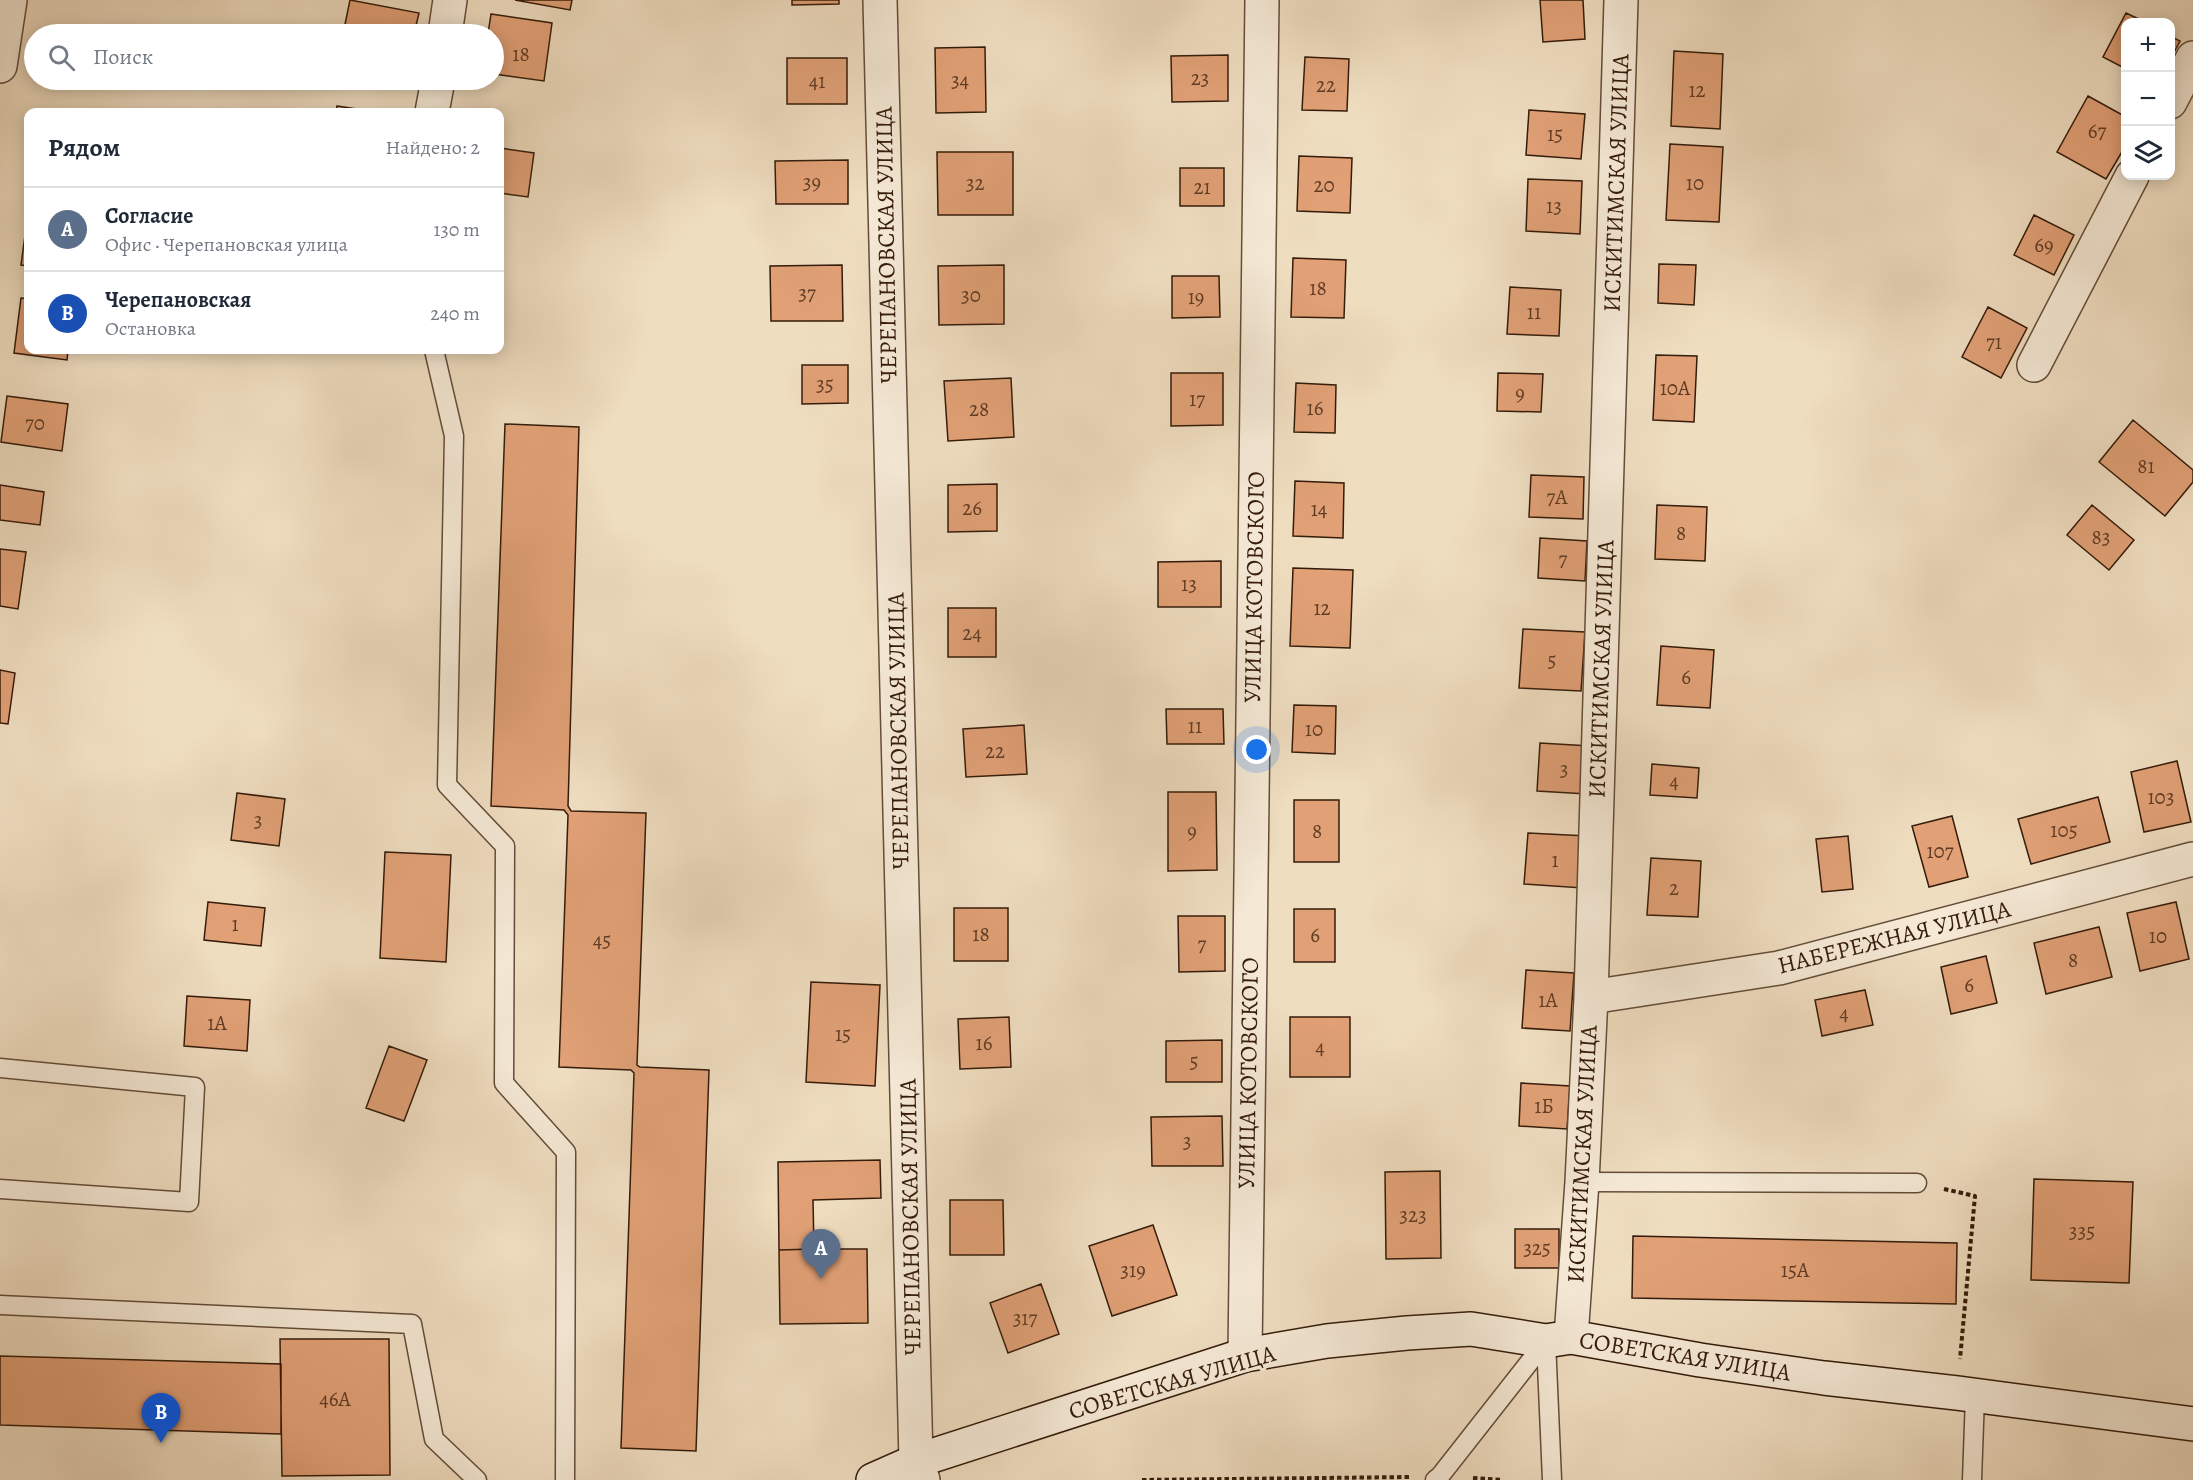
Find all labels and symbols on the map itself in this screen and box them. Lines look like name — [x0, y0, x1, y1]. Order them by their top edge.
house number: 18 — [512, 40, 530, 68]
street label: ИСКИТИМСКАЯ УЛИЦА — [1596, 52, 1637, 313]
house number: 23 — [1191, 64, 1209, 92]
house number: 34 — [951, 66, 969, 94]
house number: 41 — [809, 67, 825, 95]
house number: 22 — [1316, 71, 1336, 99]
house number: 12 — [1688, 76, 1706, 104]
street label: ЧЕРЕПАНОВСКАЯ УЛИЦА — [868, 105, 904, 384]
house number: 67 — [2088, 117, 2106, 145]
house number: 15 — [1547, 120, 1563, 148]
house number: 39 — [803, 168, 821, 196]
house number: 32 — [966, 169, 984, 197]
house number: 10 — [1686, 169, 1704, 197]
house number: 20 — [1313, 171, 1335, 199]
house number: 21 — [1193, 173, 1211, 201]
house number: 13 — [1546, 192, 1562, 220]
house number: 69 — [2034, 231, 2054, 259]
house number: 18 — [1309, 274, 1327, 302]
house number: 37 — [798, 279, 816, 307]
house number: 30 — [961, 281, 981, 309]
house number: 19 — [1188, 283, 1204, 311]
house number: 11 — [1527, 298, 1541, 326]
house number: 71 — [1986, 328, 2002, 356]
house number: 35 — [816, 370, 834, 398]
house number: 10А — [1660, 374, 1691, 402]
house number: 9 — [1515, 379, 1525, 407]
house number: 17 — [1189, 385, 1205, 413]
house number: 16 — [1307, 394, 1324, 422]
house number: 28 — [969, 395, 989, 423]
house number: 70 — [25, 409, 45, 437]
house number: 81 — [2137, 452, 2155, 480]
street label: УЛИЦА КОТОВСКОГО — [1236, 471, 1272, 703]
house number: 7А — [1546, 483, 1568, 511]
house number: 26 — [962, 494, 982, 522]
house number: 14 — [1311, 495, 1327, 523]
house number: 8 — [1676, 519, 1686, 547]
house number: 83 — [2092, 523, 2110, 551]
street label: ИСКИТИМСКАЯ УЛИЦА — [1581, 538, 1622, 799]
house number: 7 — [1559, 545, 1568, 573]
house number: 13 — [1181, 570, 1197, 598]
street label: ЧЕРЕПАНОВСКАЯ УЛИЦА — [880, 591, 916, 870]
house number: 12 — [1313, 594, 1331, 622]
house number: 24 — [962, 619, 982, 647]
house number: 5 — [1547, 646, 1557, 674]
house number: 6 — [1681, 663, 1691, 691]
house number: 11 — [1188, 712, 1202, 740]
house number: 10 — [1305, 715, 1323, 743]
your location — [1242, 735, 1271, 764]
house number: 22 — [985, 737, 1005, 765]
house number: 3 — [1560, 755, 1568, 783]
house number: 4 — [1669, 767, 1679, 795]
house number: 103 — [2147, 783, 2175, 811]
house number: 3 — [254, 806, 262, 834]
house number: 105 — [2050, 816, 2078, 844]
house number: 9 — [1187, 817, 1197, 845]
house number: 8 — [1312, 817, 1322, 845]
house number: 107 — [1926, 837, 1954, 865]
house number: 1 — [1551, 846, 1559, 874]
house number: 2 — [1669, 874, 1679, 902]
street label: НАБЕРЕЖНАЯ УЛИЦА — [1774, 892, 2015, 981]
house number: 1 — [231, 910, 239, 938]
house number: 18 — [972, 920, 990, 948]
house number: 6 — [1310, 921, 1320, 949]
house number: 10 — [2149, 922, 2167, 950]
house number: 45 — [593, 926, 611, 954]
house number: 7 — [1198, 930, 1207, 958]
house number: 8 — [2068, 946, 2078, 974]
street label: УЛИЦА КОТОВСКОГО — [1230, 957, 1266, 1189]
house number: 6 — [1964, 971, 1974, 999]
house number: 1А — [1538, 986, 1558, 1014]
house number: 4 — [1839, 999, 1849, 1027]
house number: 1А — [207, 1009, 227, 1037]
house number: 15 — [835, 1020, 851, 1048]
street label: ИСКИТИМСКАЯ УЛИЦА — [1559, 1023, 1605, 1284]
house number: 16 — [976, 1029, 993, 1057]
house number: 4 — [1315, 1033, 1325, 1061]
house number: 5 — [1189, 1047, 1199, 1075]
street label: ЧЕРЕПАНОВСКАЯ УЛИЦА — [892, 1077, 928, 1356]
house number: 1Б — [1534, 1092, 1554, 1120]
house number: 3 — [1183, 1127, 1191, 1155]
house number: 323 — [1399, 1201, 1427, 1229]
house number: 335 — [2069, 1217, 2095, 1245]
pin: A — [802, 1230, 840, 1279]
house number: 325 — [1523, 1234, 1551, 1262]
house number: 319 — [1120, 1256, 1146, 1284]
house number: 15А — [1781, 1256, 1810, 1284]
house number: 317 — [1013, 1304, 1038, 1332]
street label: СОВЕТСКАЯ УЛИЦА — [1577, 1323, 1794, 1389]
street label: СОВЕТСКАЯ УЛИЦА — [1065, 1337, 1280, 1427]
house number: 46А — [319, 1385, 351, 1413]
pin: B — [142, 1394, 180, 1443]

